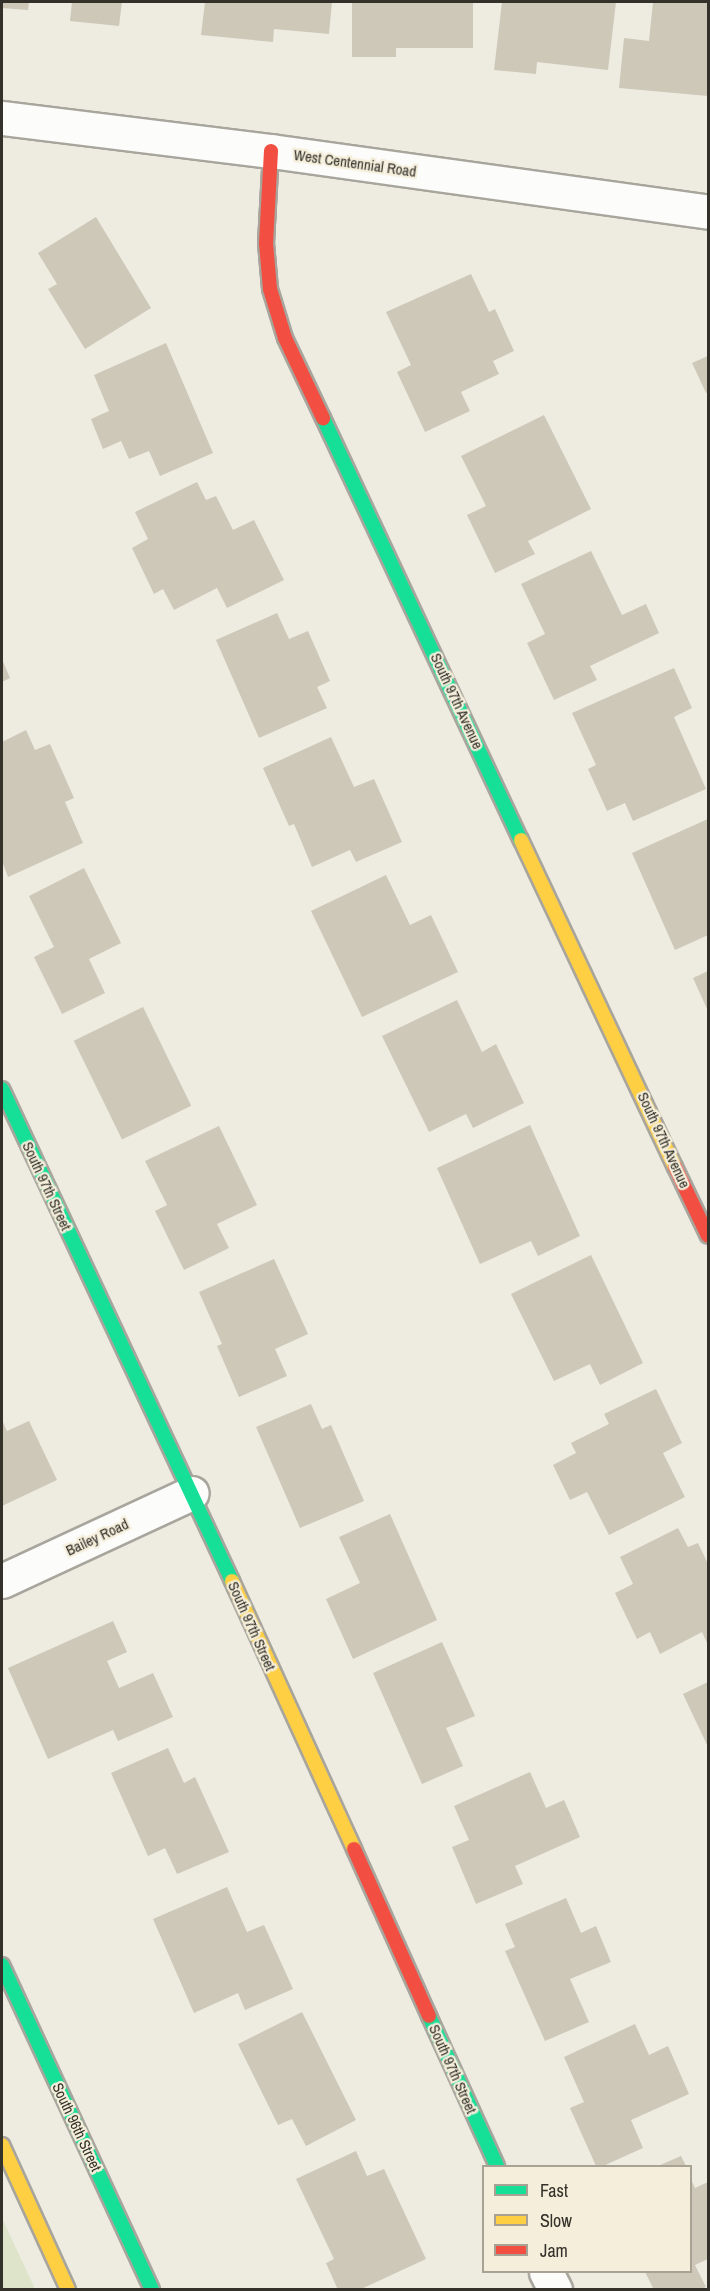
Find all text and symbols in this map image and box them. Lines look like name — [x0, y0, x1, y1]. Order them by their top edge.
street label: West Centennial Road — [293, 145, 417, 181]
street label: South 97th Avenue — [427, 650, 487, 752]
street label: South 97th Avenue — [634, 1089, 694, 1191]
street label: South 97th Street — [19, 1139, 75, 1233]
street label: Bailey Road — [63, 1515, 131, 1559]
street label: South 97th Street — [224, 1579, 280, 1673]
street label: South 97th Street — [425, 2022, 481, 2116]
street label: South 96th Street — [49, 2080, 105, 2174]
legend — [482, 2165, 692, 2273]
text: Fast — [540, 2178, 568, 2203]
text: Slow — [540, 2208, 572, 2233]
text: Jam — [540, 2238, 568, 2263]

